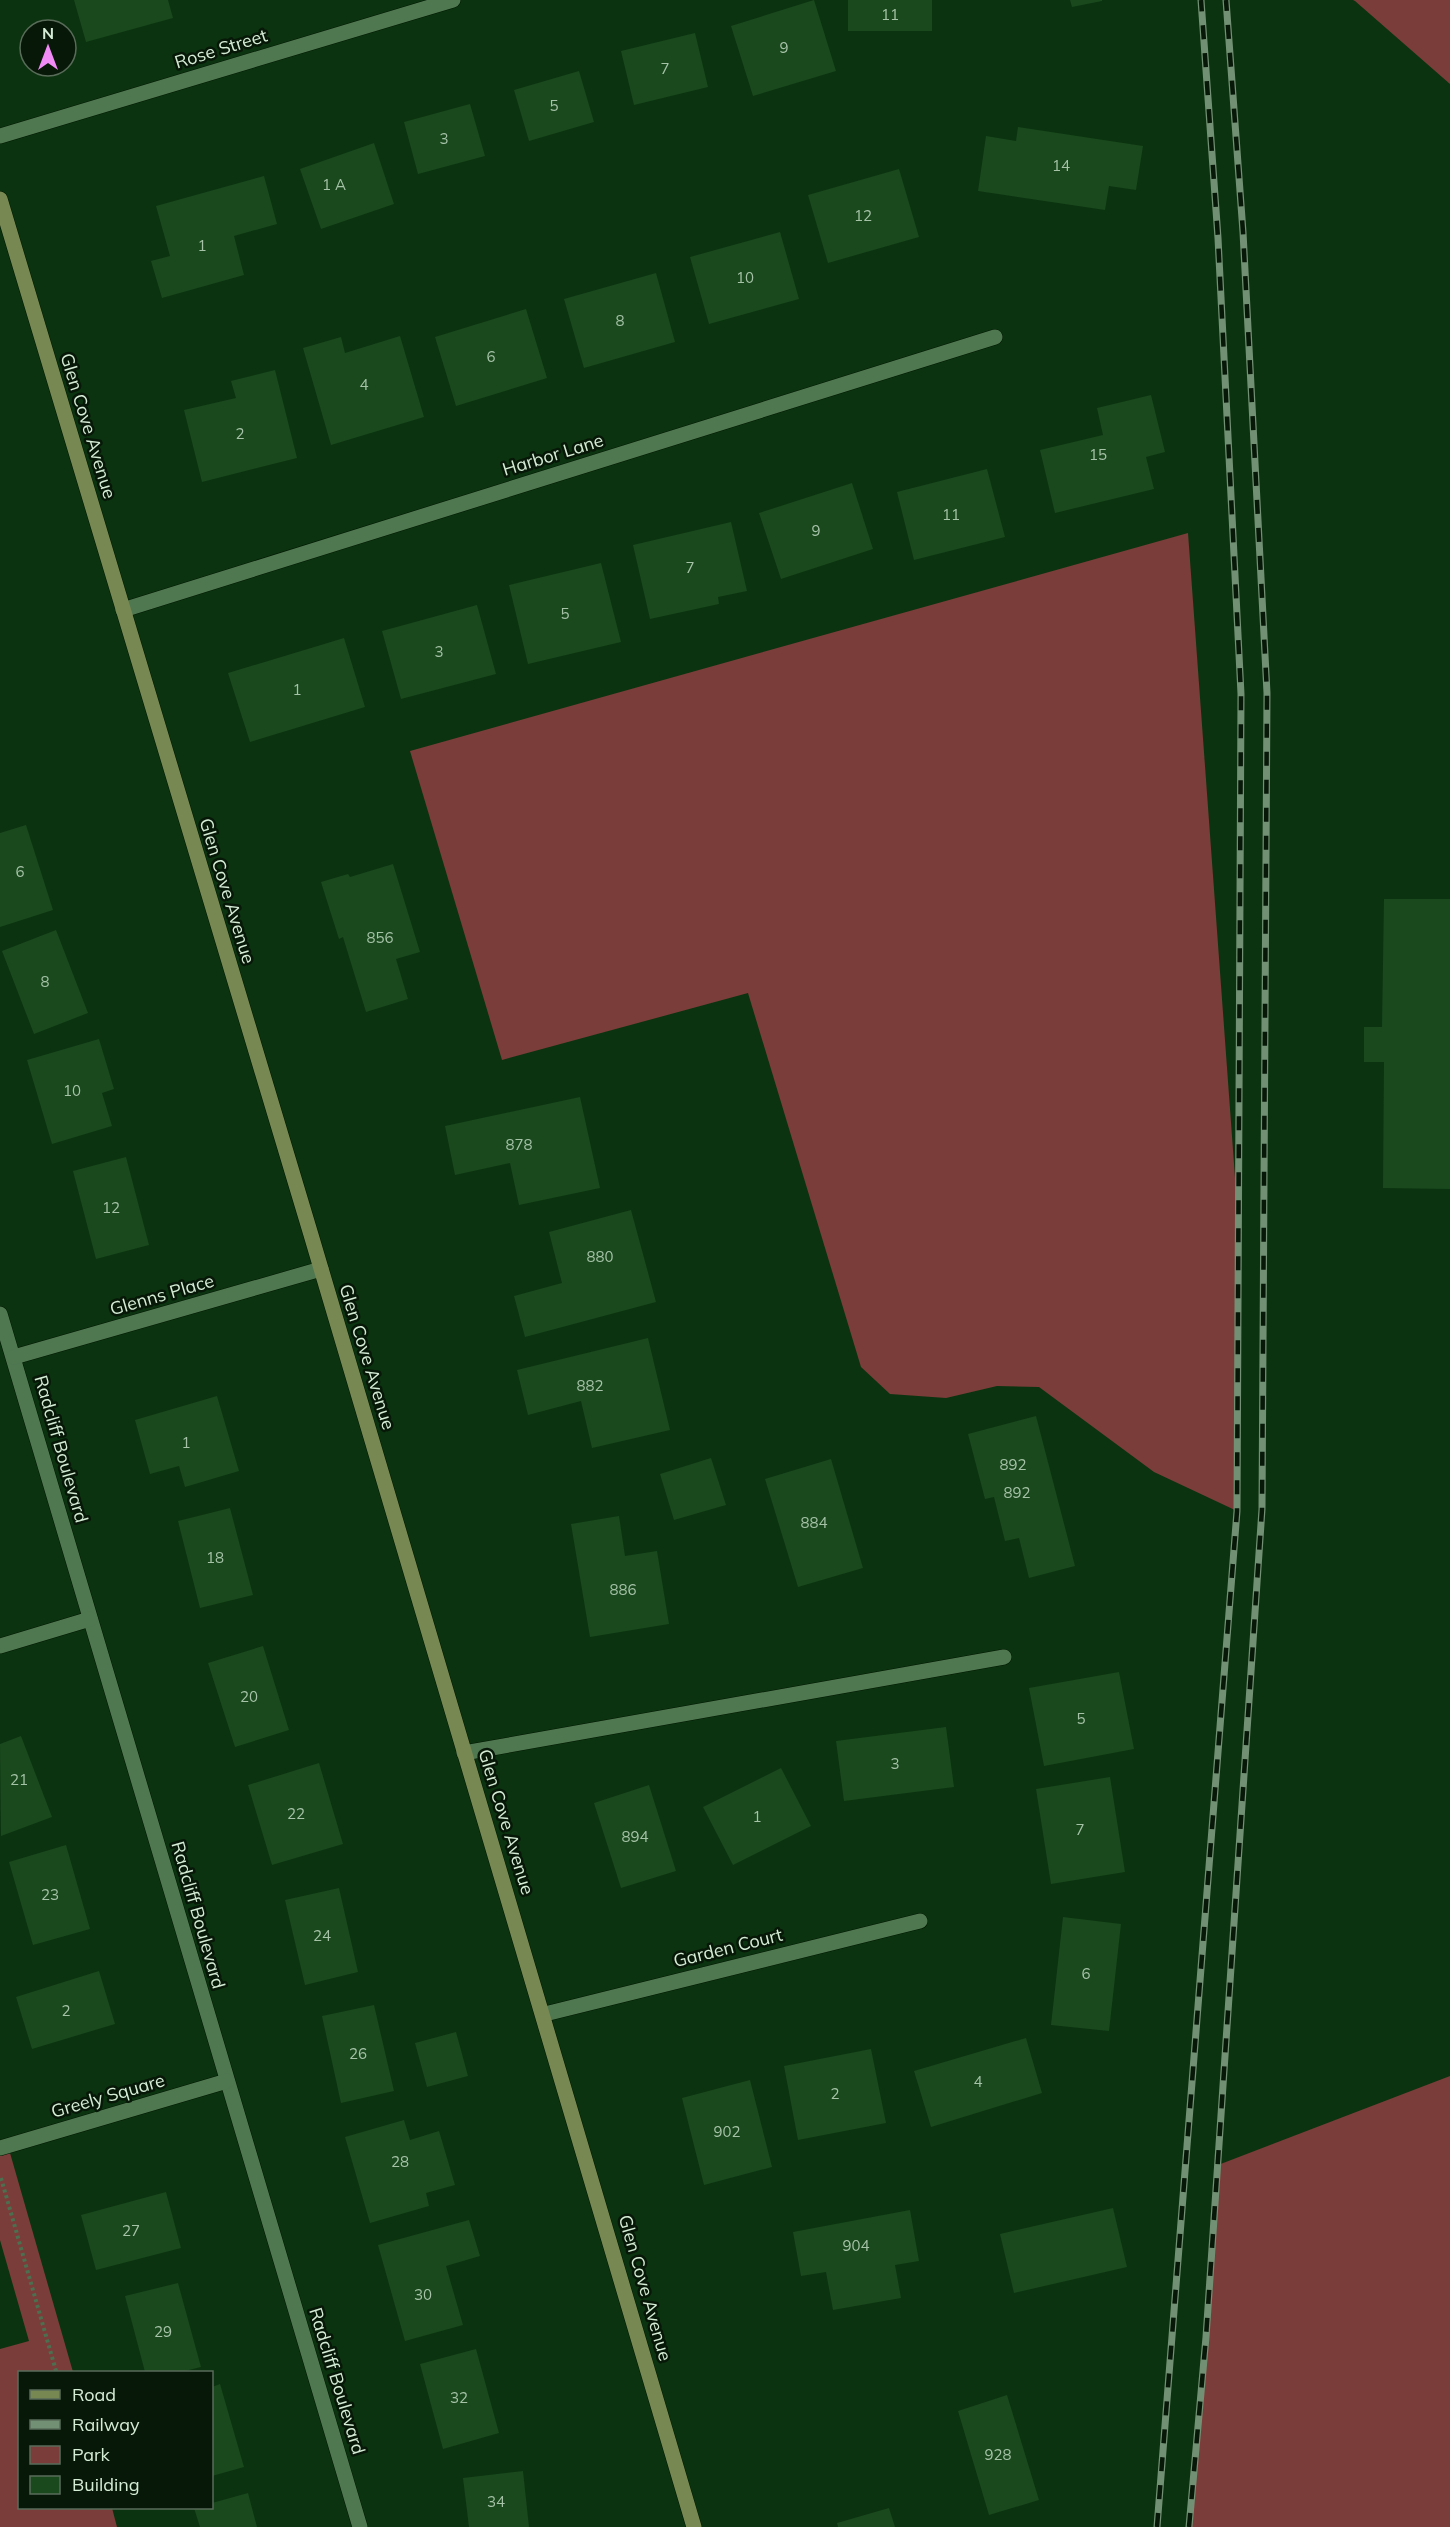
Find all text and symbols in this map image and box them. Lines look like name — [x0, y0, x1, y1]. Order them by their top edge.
house number: 11 — [881, 5, 899, 24]
north arrow — [18, 18, 78, 78]
text: N — [42, 23, 54, 43]
street label: Rose Street — [172, 24, 270, 74]
house number: 9 — [779, 38, 789, 57]
house number: 7 — [660, 59, 670, 78]
house number: 5 — [549, 96, 559, 115]
house number: 3 — [439, 129, 449, 148]
house number: 14 — [1052, 156, 1070, 175]
house number: 1 A — [322, 175, 346, 194]
house number: 12 — [854, 206, 872, 225]
house number: 1 — [197, 236, 207, 255]
house number: 10 — [736, 268, 754, 287]
house number: 8 — [615, 311, 625, 330]
house number: 6 — [486, 347, 496, 366]
street label: Glen Cove Avenue — [55, 350, 122, 501]
house number: 4 — [359, 375, 369, 394]
house number: 2 — [235, 424, 245, 443]
street label: Harbor Lane — [500, 428, 606, 481]
house number: 15 — [1089, 445, 1107, 464]
house number: 11 — [942, 505, 960, 524]
house number: 9 — [811, 521, 821, 540]
house number: 7 — [685, 558, 695, 577]
house number: 5 — [560, 604, 570, 623]
house number: 3 — [434, 642, 444, 661]
house number: 1 — [292, 680, 302, 699]
street label: Glen Cove Avenue — [194, 815, 261, 966]
house number: 6 — [15, 862, 25, 881]
house number: 856 — [366, 928, 394, 947]
house number: 8 — [40, 972, 50, 991]
house number: 10 — [63, 1081, 81, 1100]
house number: 878 — [505, 1135, 533, 1154]
house number: 12 — [102, 1198, 120, 1217]
house number: 880 — [586, 1247, 614, 1266]
street label: Glenns Place — [107, 1269, 217, 1320]
street label: Glen Cove Avenue — [334, 1281, 401, 1432]
street label: Radcliff Boulevard — [29, 1372, 94, 1525]
house number: 882 — [576, 1376, 604, 1395]
house number: 1 — [181, 1433, 191, 1452]
house number: 892 — [999, 1455, 1027, 1474]
house number: 892 — [1003, 1483, 1031, 1502]
house number: 884 — [800, 1513, 828, 1532]
house number: 18 — [206, 1548, 224, 1567]
house number: 886 — [609, 1580, 637, 1599]
house number: 20 — [240, 1687, 258, 1706]
house number: 5 — [1076, 1709, 1086, 1728]
street label: Glen Cove Avenue — [473, 1746, 540, 1897]
house number: 3 — [890, 1754, 900, 1773]
house number: 21 — [10, 1770, 28, 1789]
house number: 22 — [287, 1804, 305, 1823]
house number: 1 — [752, 1807, 762, 1826]
house number: 7 — [1075, 1820, 1085, 1839]
house number: 894 — [621, 1827, 649, 1846]
street label: Radcliff Boulevard — [166, 1838, 231, 1991]
house number: 23 — [41, 1885, 59, 1904]
street label: Garden Court — [671, 1923, 785, 1972]
house number: 24 — [313, 1926, 331, 1945]
house number: 6 — [1081, 1964, 1091, 1983]
house number: 2 — [61, 2001, 71, 2020]
house number: 26 — [349, 2044, 367, 2063]
street label: Greely Square — [48, 2068, 167, 2123]
house number: 4 — [973, 2072, 983, 2091]
house number: 2 — [830, 2084, 840, 2103]
house number: 902 — [713, 2122, 741, 2141]
house number: 28 — [391, 2152, 409, 2171]
street label: Glen Cove Avenue — [614, 2212, 677, 2364]
house number: 27 — [122, 2221, 140, 2240]
house number: 904 — [842, 2236, 870, 2255]
house number: 30 — [414, 2285, 432, 2304]
street label: Radcliff Boulevard — [304, 2305, 371, 2457]
house number: 29 — [154, 2322, 172, 2341]
legend — [18, 2371, 213, 2509]
text: Road — [72, 2383, 116, 2406]
house number: 32 — [450, 2388, 468, 2407]
text: Railway — [72, 2413, 140, 2436]
text: Park — [72, 2443, 111, 2466]
house number: 928 — [984, 2445, 1012, 2464]
text: Building — [72, 2473, 140, 2496]
house number: 34 — [487, 2492, 505, 2511]

